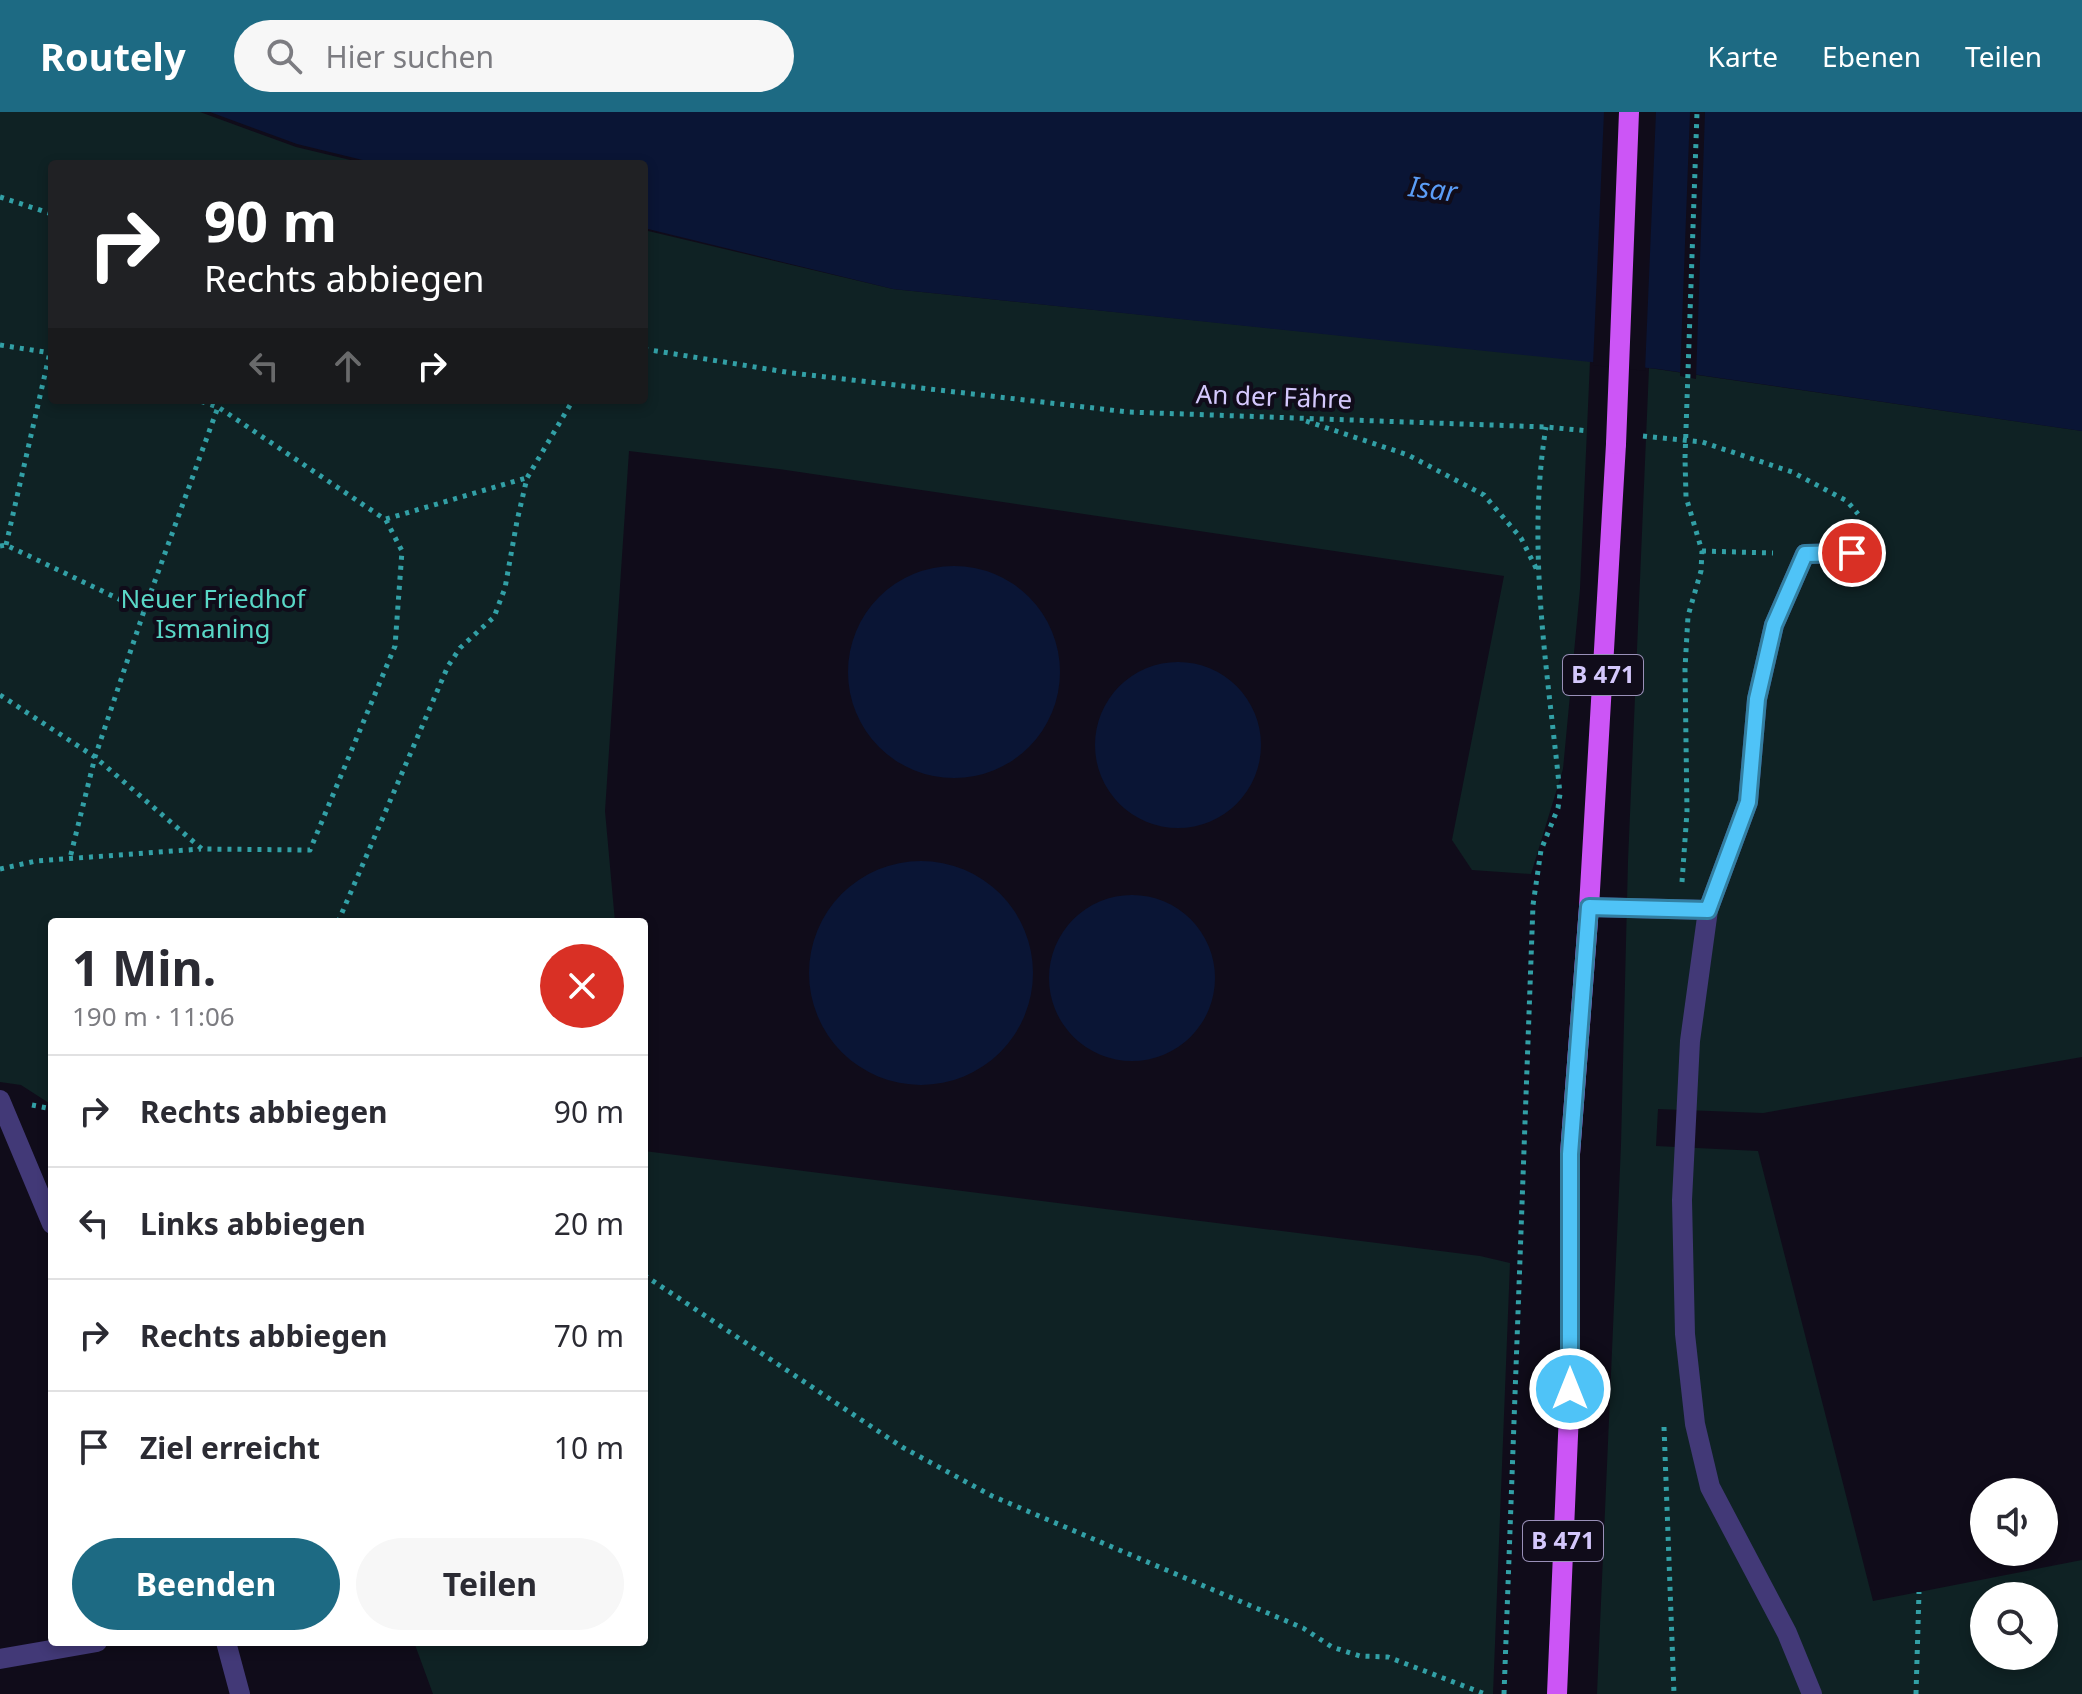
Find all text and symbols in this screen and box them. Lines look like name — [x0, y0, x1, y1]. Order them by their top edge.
search box — [234, 20, 794, 92]
text: Routely — [40, 30, 186, 82]
icon: search — [262, 34, 306, 78]
text: Hier suchen — [326, 36, 494, 77]
text: Karte — [1708, 37, 1778, 75]
text: Ebenen — [1822, 37, 1921, 75]
text: Teilen — [1965, 37, 2042, 75]
water label: Isar — [1406, 166, 1461, 210]
text: 90 m — [204, 182, 337, 258]
icon: right — [72, 192, 176, 296]
text: Rechts abbiegen — [204, 254, 485, 303]
icon: left — [242, 344, 286, 388]
icon: ahead — [326, 344, 370, 388]
icon: right — [410, 344, 454, 388]
street label: An der Fähre — [1195, 375, 1353, 417]
pin — [1818, 519, 1886, 587]
icon: arrive — [1830, 531, 1874, 575]
park label: Neuer Friedhof Ismaning — [121, 580, 308, 646]
road number: B 471 — [1563, 655, 1643, 695]
text: 1 Min. — [72, 935, 216, 1000]
button: close — [540, 944, 624, 1028]
text: 190 m · 11:06 — [72, 998, 235, 1034]
icon: right — [72, 1089, 116, 1133]
text: Rechts abbiegen — [140, 1091, 388, 1132]
text: 90 m — [554, 1091, 624, 1132]
icon: left — [72, 1201, 116, 1245]
text: Links abbiegen — [140, 1203, 366, 1244]
text: 20 m — [554, 1203, 624, 1244]
icon: right — [72, 1313, 116, 1357]
text: Rechts abbiegen — [140, 1315, 388, 1356]
text: 70 m — [554, 1315, 624, 1356]
position arrow — [1528, 1347, 1612, 1431]
icon: arrive — [72, 1425, 116, 1469]
text: Ziel erreicht — [140, 1427, 320, 1468]
text: 10 m — [554, 1427, 624, 1468]
map controls — [1970, 1478, 2058, 1670]
button: sound — [1970, 1478, 2058, 1566]
road number: B 471 — [1523, 1521, 1603, 1561]
button: Beenden — [72, 1538, 340, 1630]
button: Teilen — [356, 1538, 624, 1630]
button: search — [1970, 1582, 2058, 1670]

